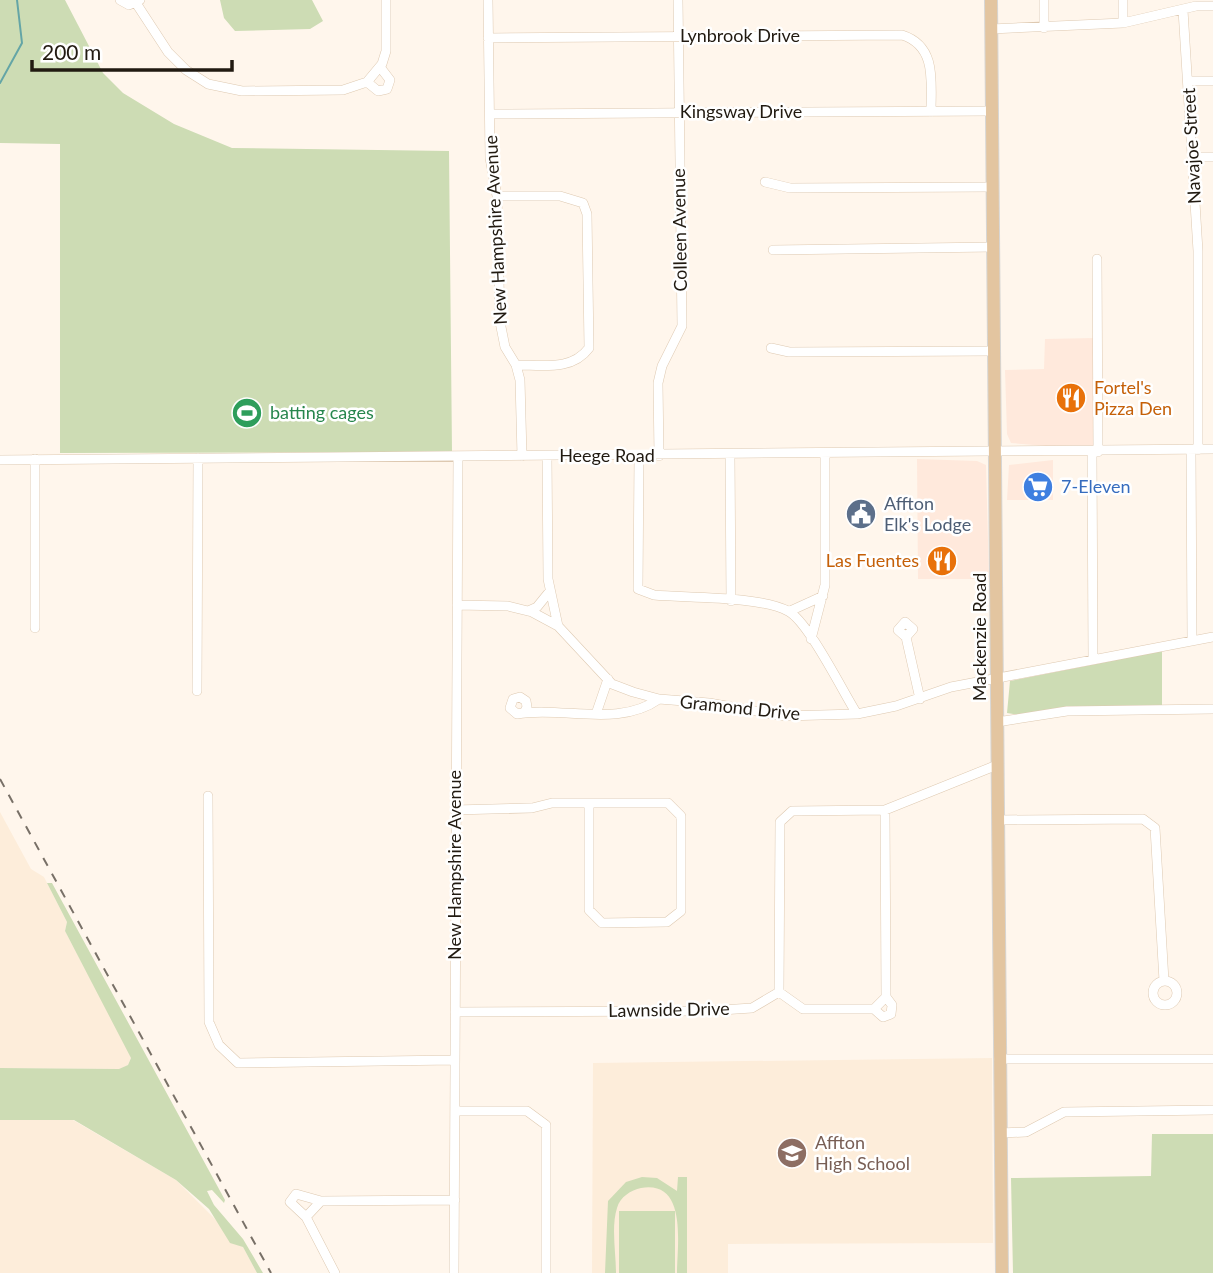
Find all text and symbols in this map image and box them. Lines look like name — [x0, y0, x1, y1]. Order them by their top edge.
street label: Lynbrook Drive — [680, 24, 800, 46]
scale bar — [32, 28, 231, 72]
text: 200 m — [42, 39, 101, 64]
street label: Navajoe Street — [1177, 87, 1205, 205]
street label: Kingsway Drive — [680, 100, 802, 122]
street label: New Hampshire Avenue — [479, 135, 511, 326]
street label: Colleen Avenue — [667, 168, 691, 292]
place label: Fortel's Pizza Den — [1094, 376, 1172, 419]
restaurant icon: Fortel's Pizza Den — [1054, 381, 1088, 415]
sports icon: batting cages — [230, 396, 264, 430]
place label: batting cages — [270, 401, 374, 423]
street label: Heege Road — [559, 444, 655, 466]
supermarket icon: 7-Eleven — [1021, 470, 1055, 504]
place label: 7-Eleven — [1061, 475, 1131, 497]
place label: Affton Elk's Lodge — [884, 492, 971, 535]
public building icon: Affton Elk's Lodge — [844, 497, 878, 531]
restaurant icon: Las Fuentes — [925, 544, 959, 578]
place label: Las Fuentes — [826, 549, 919, 571]
street label: Mackenzie Road — [968, 573, 990, 701]
street label: Gramond Drive — [679, 690, 801, 724]
street label: New Hampshire Avenue — [443, 770, 465, 960]
street label: Lawnside Drive — [608, 997, 730, 1021]
place label: Affton High School — [815, 1131, 910, 1174]
school or university icon: Affton High School — [775, 1136, 809, 1170]

